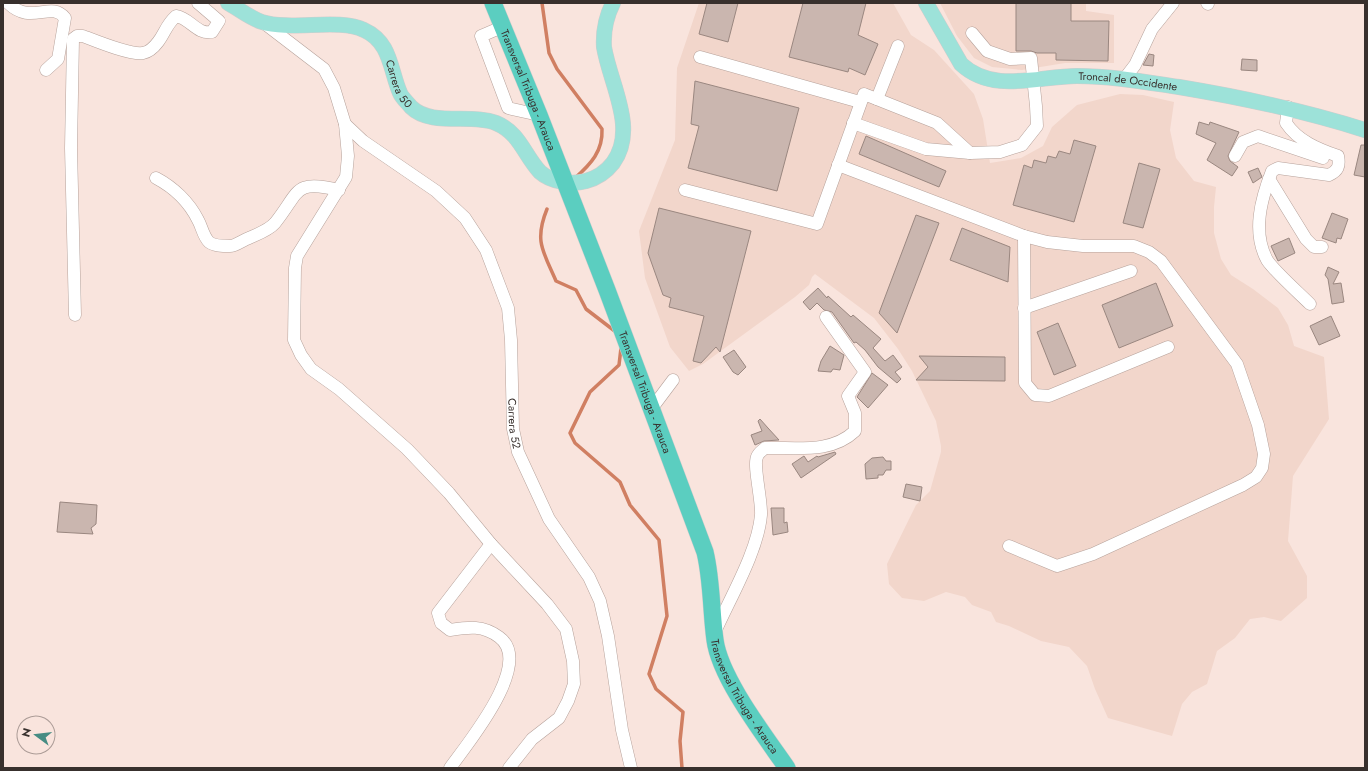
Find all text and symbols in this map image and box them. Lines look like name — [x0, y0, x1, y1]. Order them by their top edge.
street label: Transversal Tribuga - Arauca — [497, 27, 560, 153]
street label: Carrera 50 — [382, 57, 416, 112]
street label: Troncal de Occidente — [1078, 68, 1179, 95]
street label: Transversal Tribuga - Arauca — [615, 329, 675, 456]
street label: Carrera 52 — [504, 398, 525, 450]
street label: Transversal Tribuga - Arauca — [707, 638, 782, 757]
north arrow — [16, 715, 56, 755]
text: N — [17, 726, 35, 739]

